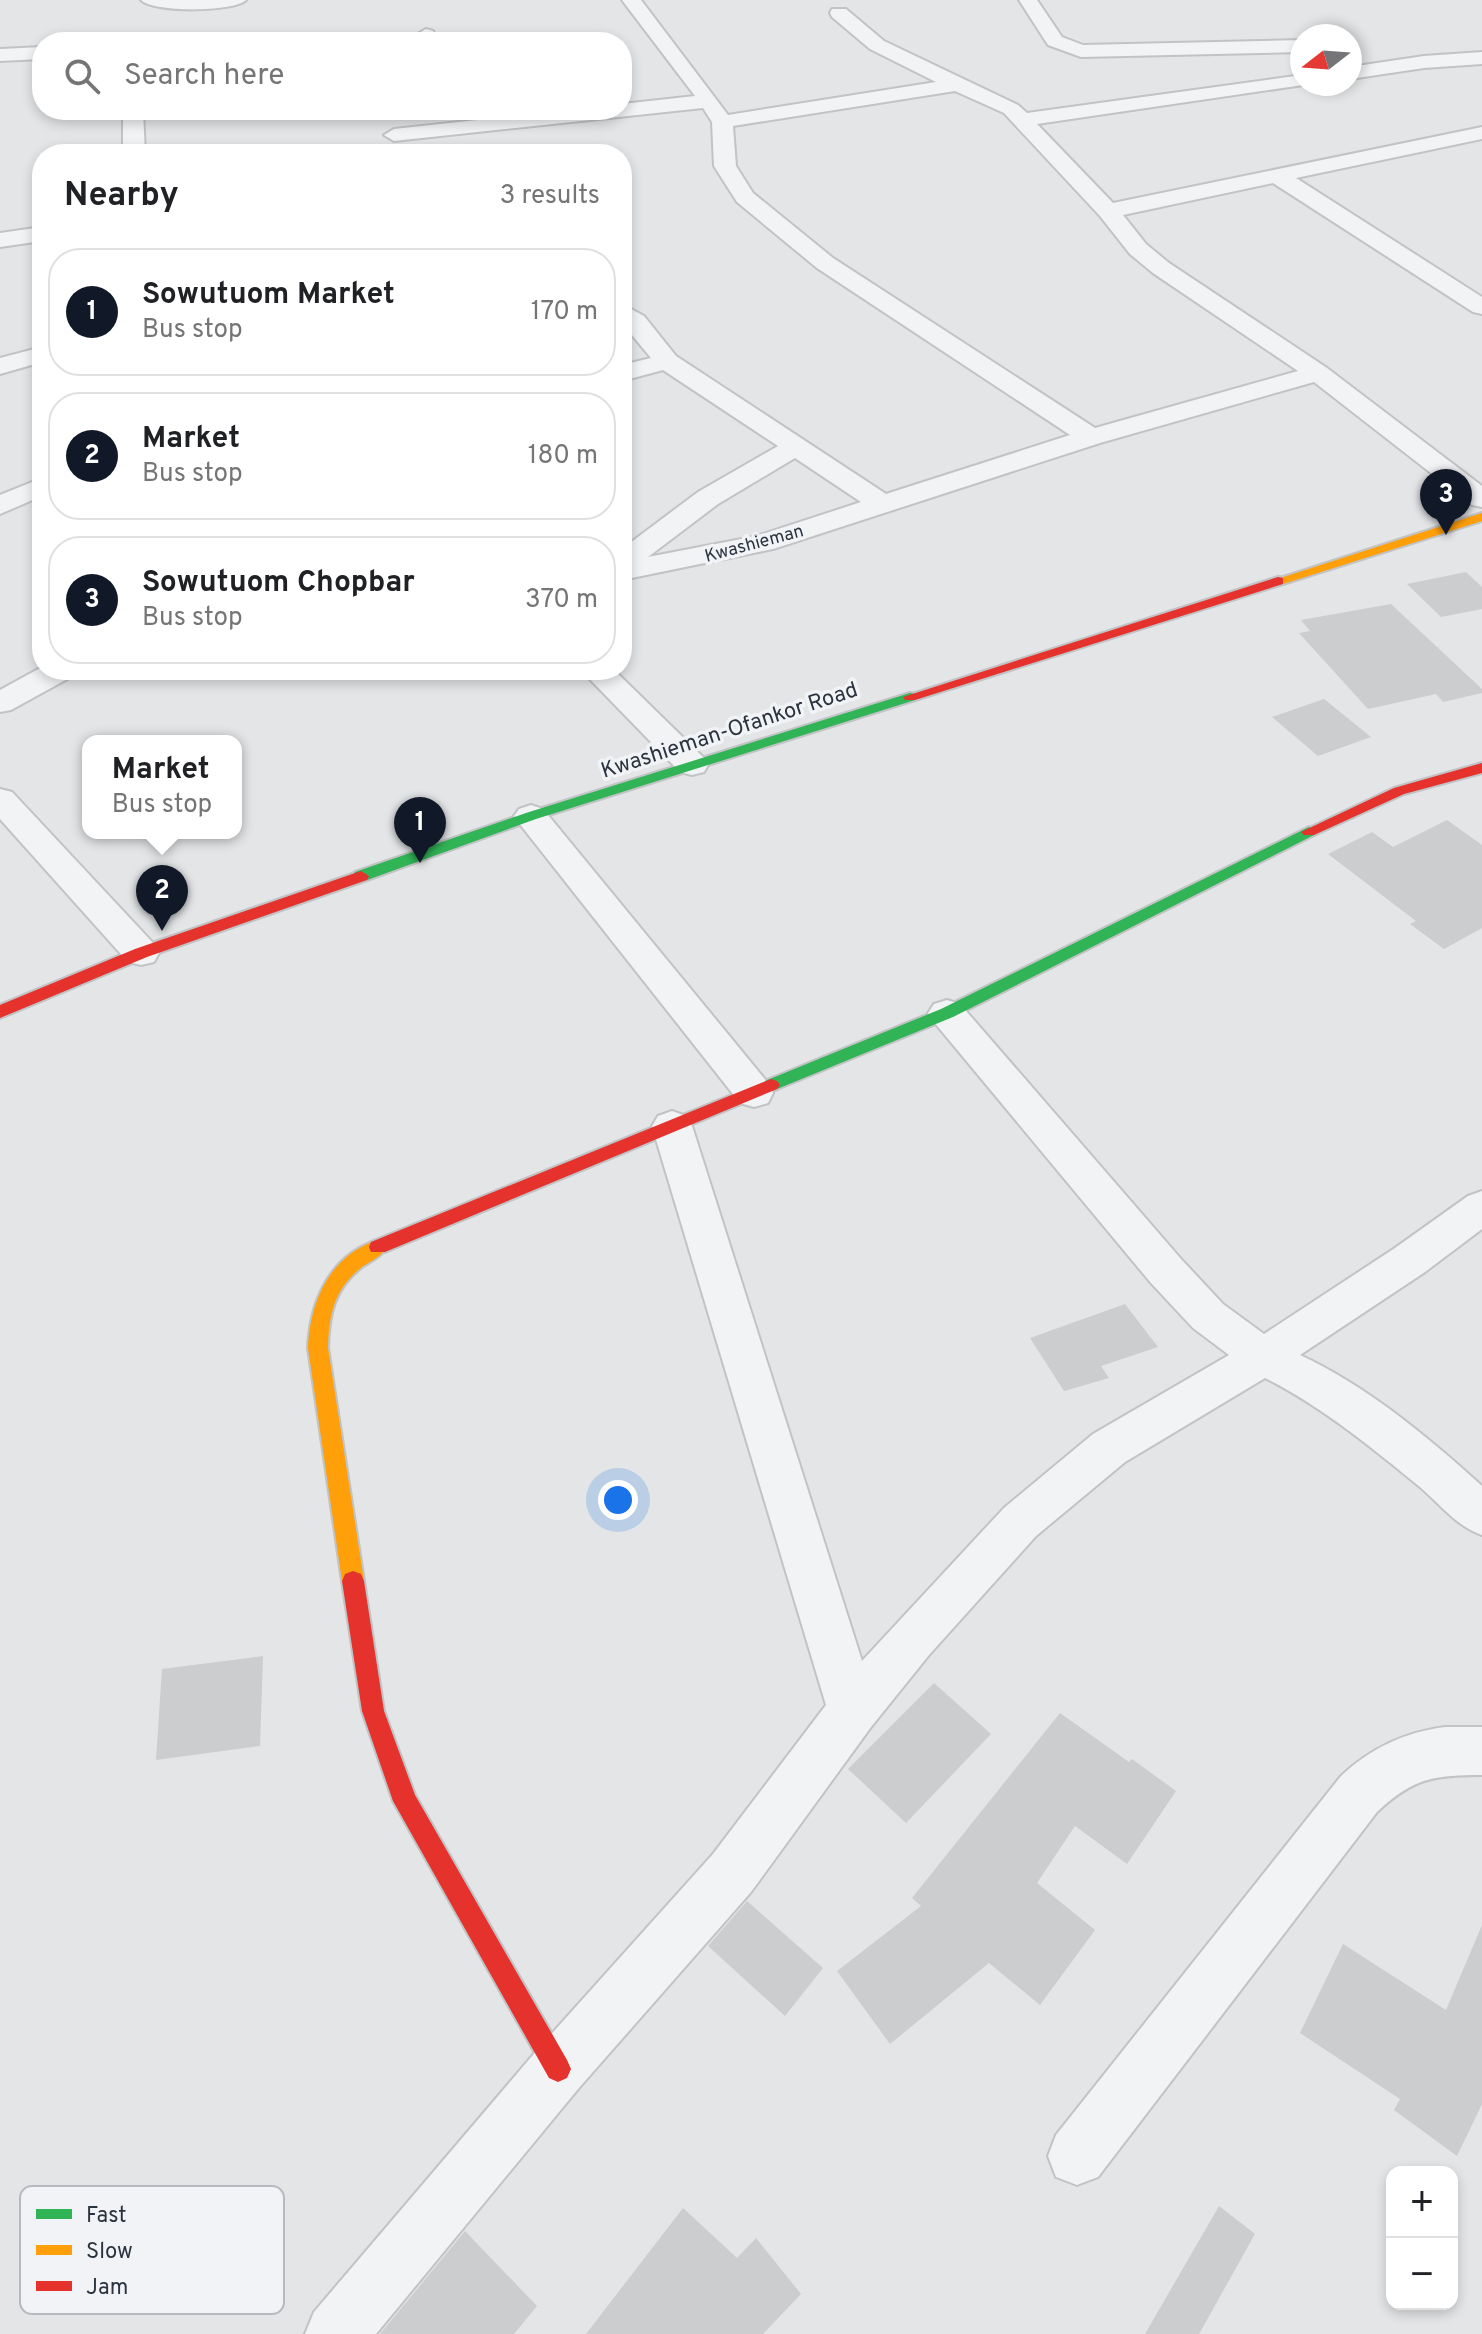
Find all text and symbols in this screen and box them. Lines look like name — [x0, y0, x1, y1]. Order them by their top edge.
north arrow — [1290, 24, 1362, 96]
search box — [32, 32, 632, 120]
icon: search — [60, 54, 104, 98]
text: Search here — [124, 58, 284, 95]
text: Nearby — [64, 175, 179, 218]
text: 3 results — [500, 180, 600, 213]
text: Sowutuom Market — [142, 277, 395, 314]
text: 1 — [87, 296, 97, 329]
text: 170 m — [531, 296, 598, 329]
text: Bus stop — [142, 314, 243, 347]
text: Market — [142, 421, 240, 458]
text: 2 — [84, 440, 100, 473]
text: 180 m — [528, 440, 598, 473]
text: Bus stop — [142, 458, 243, 491]
pin: 3 — [1420, 469, 1472, 535]
street label: Kwashieman — [702, 520, 806, 569]
text: Sowutuom Chopbar — [142, 565, 415, 602]
text: 3 — [84, 584, 100, 617]
text: 370 m — [525, 584, 598, 617]
text: Bus stop — [142, 602, 243, 635]
street label: Kwashieman-Ofankor Road — [598, 677, 862, 786]
popup — [82, 735, 242, 839]
text: Market — [112, 752, 210, 789]
text: Bus stop — [112, 789, 212, 822]
pin: 1 — [394, 797, 446, 863]
pin: 2 — [136, 865, 188, 931]
your location — [598, 1480, 638, 1520]
map controls — [1386, 2166, 1458, 2310]
button: + — [1386, 2166, 1458, 2238]
legend — [20, 2186, 284, 2314]
text: Fast — [86, 2203, 127, 2230]
button: − — [1386, 2238, 1458, 2310]
text: Slow — [86, 2239, 133, 2266]
text: Jam — [86, 2275, 129, 2302]

